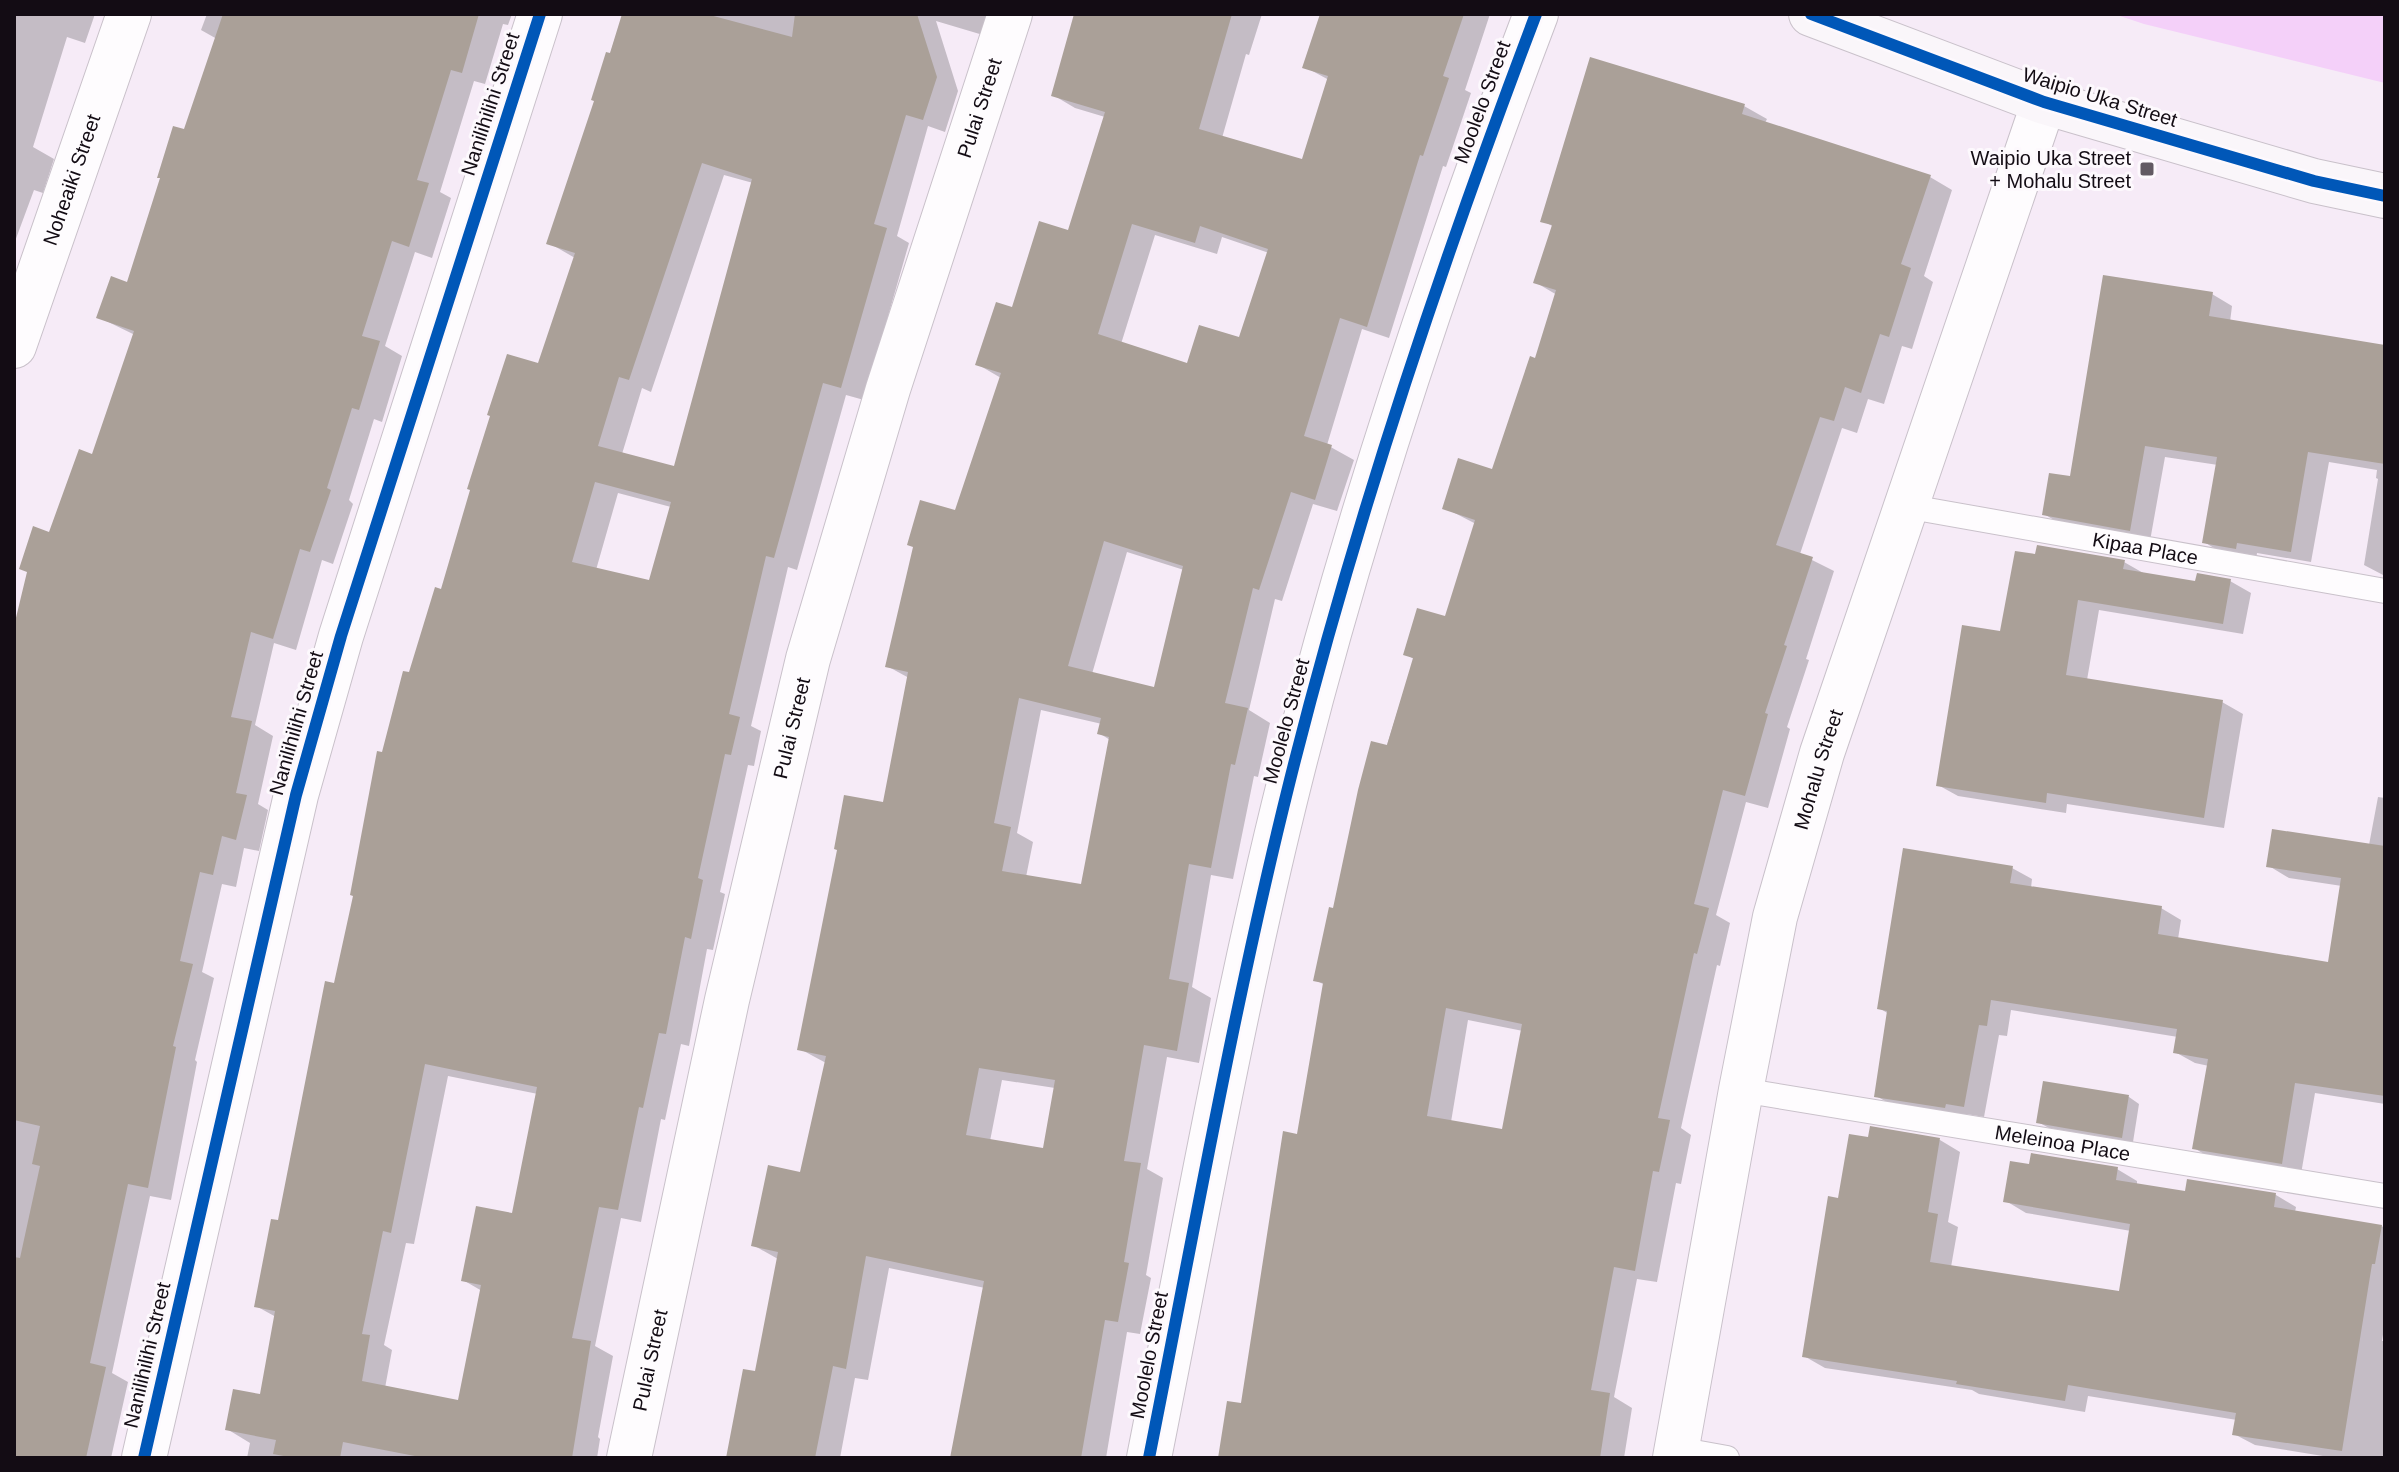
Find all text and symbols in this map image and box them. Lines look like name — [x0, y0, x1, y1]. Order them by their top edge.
street label: Nanilihilihi Street — [457, 29, 524, 178]
street label: Moolelo Street — [1450, 37, 1515, 166]
street label: Pulai Street — [953, 55, 1006, 161]
street label: Waipio Uka Street — [2020, 63, 2180, 131]
street label: Noheaiki Street — [39, 111, 105, 248]
place label: Waipio Uka Street + Mohalu Street — [1971, 147, 2131, 192]
marker: Waipio Uka Street + Mohalu Street — [2138, 160, 2156, 178]
street label: Kipaa Place — [2091, 528, 2200, 569]
street label: Nanilihilihi Street — [265, 648, 327, 798]
street label: Moolelo Street — [1259, 655, 1313, 786]
street label: Pulai Street — [769, 675, 814, 781]
street label: Mohalu Street — [1790, 706, 1847, 832]
street label: Meleinoa Place — [1993, 1121, 2132, 1165]
street label: Nanilihilihi Street — [120, 1280, 175, 1430]
street label: Moolelo Street — [1126, 1289, 1172, 1420]
street label: Pulai Street — [628, 1307, 672, 1413]

